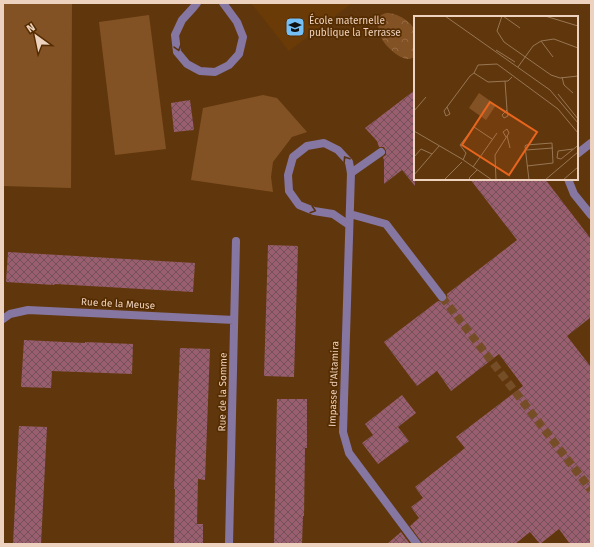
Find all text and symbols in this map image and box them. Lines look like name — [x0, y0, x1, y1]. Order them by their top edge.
place label: École maternelle publique la Terrasse — [309, 13, 401, 39]
north arrow — [16, 16, 56, 56]
school or university icon: École maternelle publique la Terrasse — [284, 16, 306, 38]
inset map — [414, 16, 578, 180]
text: N — [24, 21, 37, 35]
one-way arrow — [173, 45, 182, 52]
one-way arrow — [343, 157, 350, 164]
one-way arrow — [310, 205, 317, 214]
street label: Rue de la Meuse — [81, 296, 155, 312]
street label: Impasse d'Altamira — [327, 341, 341, 427]
street label: Rue de la Somme — [216, 352, 230, 432]

